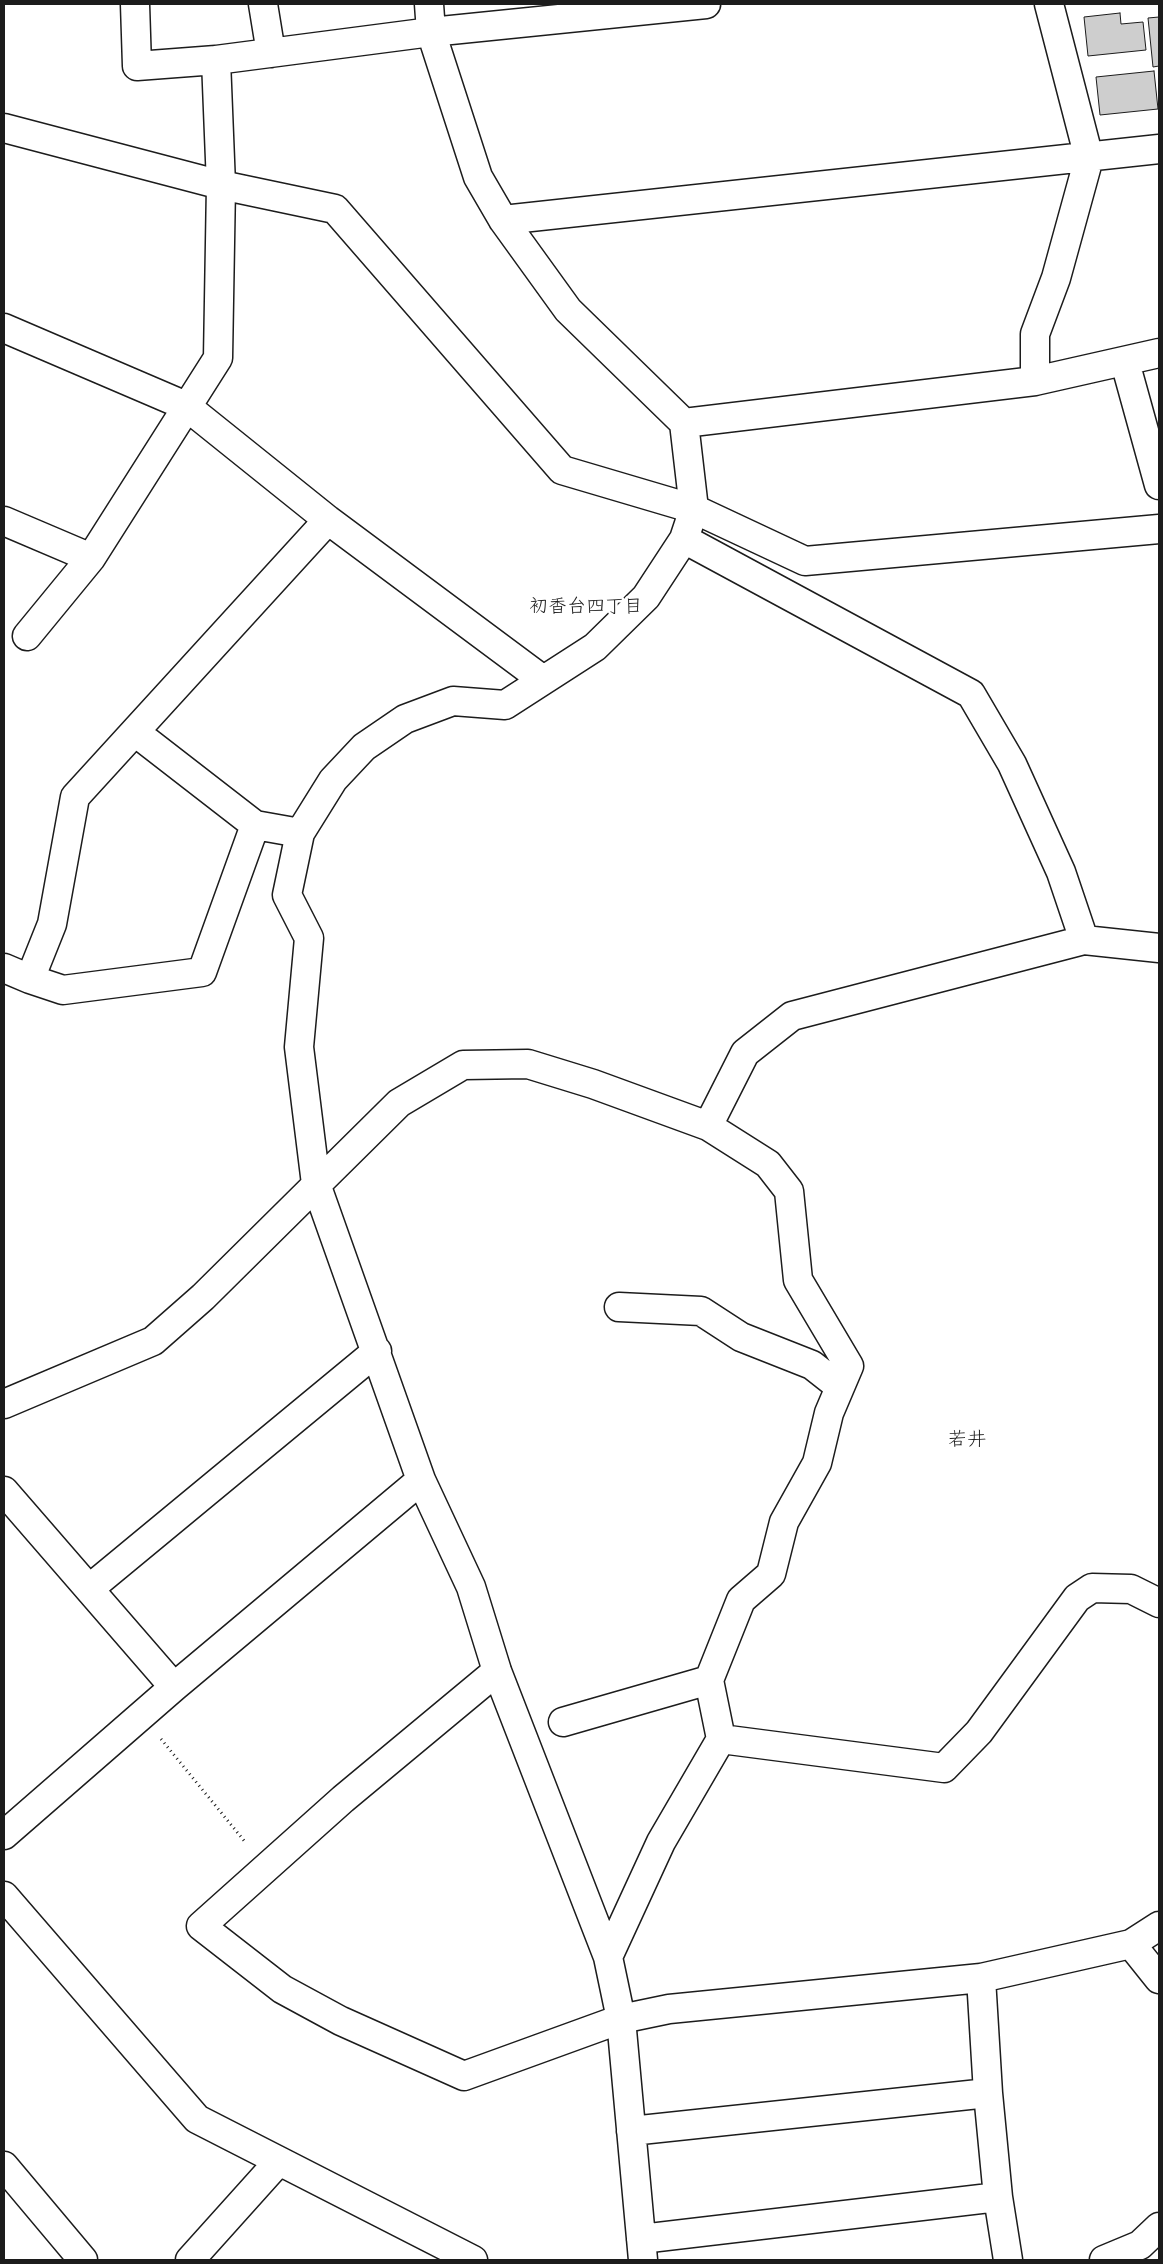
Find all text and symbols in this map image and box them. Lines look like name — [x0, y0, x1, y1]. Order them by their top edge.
district label: 初香台四丁目 — [529, 595, 643, 617]
district label: 若井 — [948, 1428, 986, 1450]

